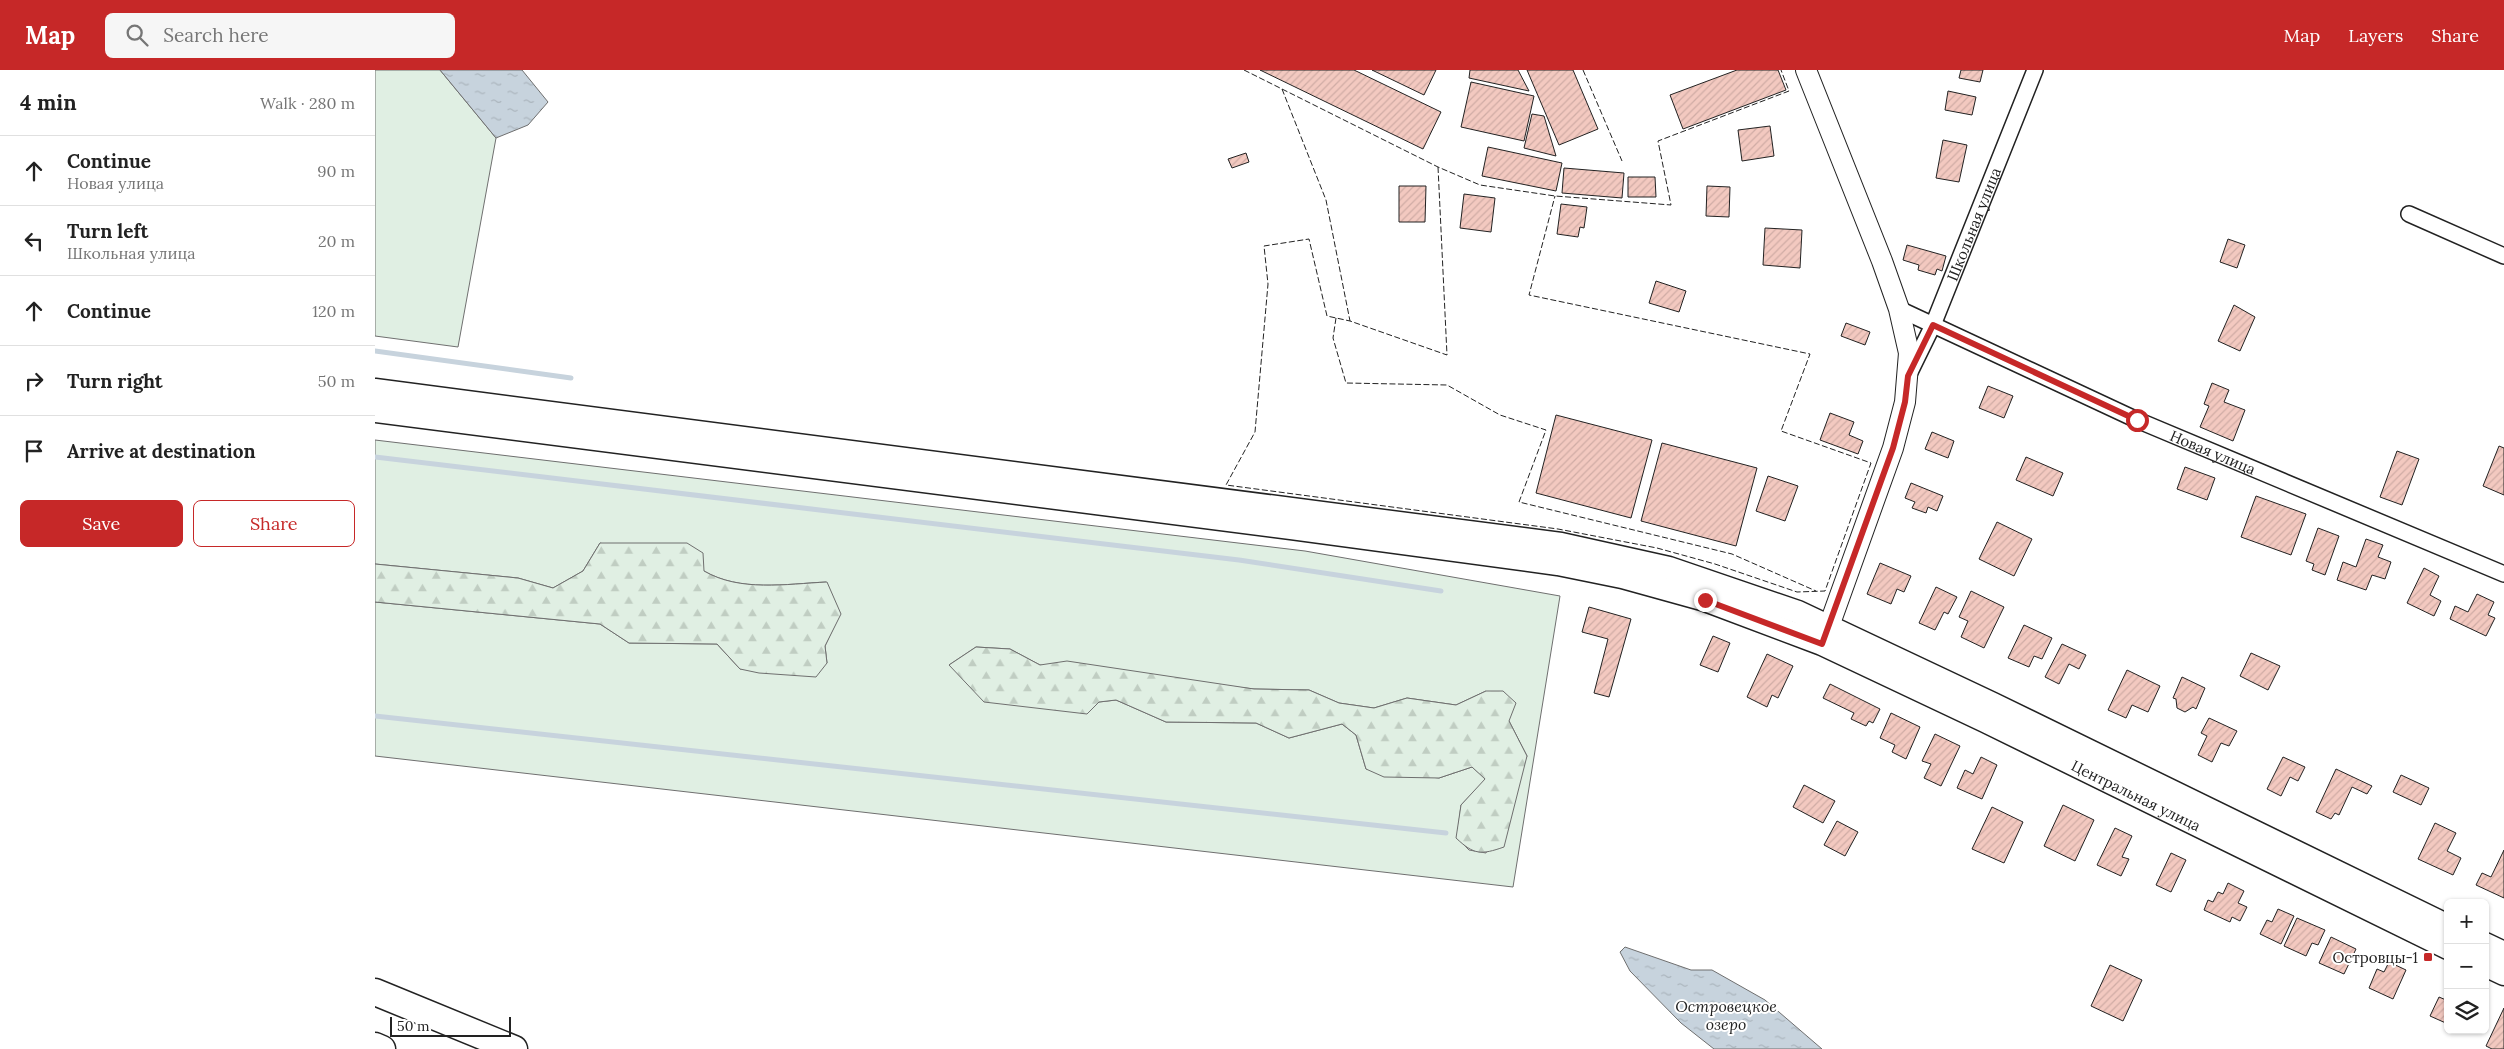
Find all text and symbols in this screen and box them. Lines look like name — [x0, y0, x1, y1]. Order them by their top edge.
search box — [105, 13, 455, 58]
text: Map — [25, 20, 75, 51]
icon: search — [123, 21, 151, 49]
text: Search here — [163, 23, 269, 47]
text: Map — [2284, 24, 2320, 47]
text: Layers — [2348, 24, 2403, 47]
text: Share — [2431, 24, 2479, 47]
text: 4 min — [20, 89, 77, 116]
text: Walk · 280 m — [260, 93, 355, 113]
text: Continue — [67, 149, 151, 173]
icon: ahead — [20, 157, 48, 185]
text: 90 m — [317, 161, 355, 181]
street label: Школьная улица — [1942, 164, 2005, 284]
text: Новая улица — [67, 173, 164, 193]
text: Turn left — [67, 219, 148, 243]
icon: left — [20, 227, 48, 255]
text: 20 m — [318, 231, 355, 251]
text: Школьная улица — [67, 243, 196, 263]
icon: ahead — [20, 297, 48, 325]
text: Continue — [67, 299, 151, 323]
text: 120 m — [312, 301, 355, 321]
icon: right — [20, 367, 48, 395]
text: Turn right — [67, 369, 163, 393]
text: 50 m — [318, 371, 355, 391]
route start — [2126, 409, 2149, 432]
street label: Новая улица — [2167, 426, 2259, 478]
icon: arrive — [20, 437, 48, 465]
text: Arrive at destination — [67, 439, 256, 463]
button: Save — [20, 500, 183, 547]
button: Share — [193, 500, 355, 547]
route end — [1694, 589, 1717, 612]
street label: Центральная улица — [2068, 755, 2204, 835]
map controls — [2444, 899, 2489, 1034]
button: + — [2444, 899, 2489, 944]
button: − — [2444, 944, 2489, 989]
place label: Островцы-1 — [2332, 948, 2418, 967]
marker: Островцы-1 — [2422, 951, 2434, 963]
button: layers — [2444, 989, 2489, 1034]
water label: Островецкое озеро — [1675, 996, 1777, 1034]
scale bar — [390, 1014, 511, 1037]
text: 50 m — [397, 1017, 430, 1035]

